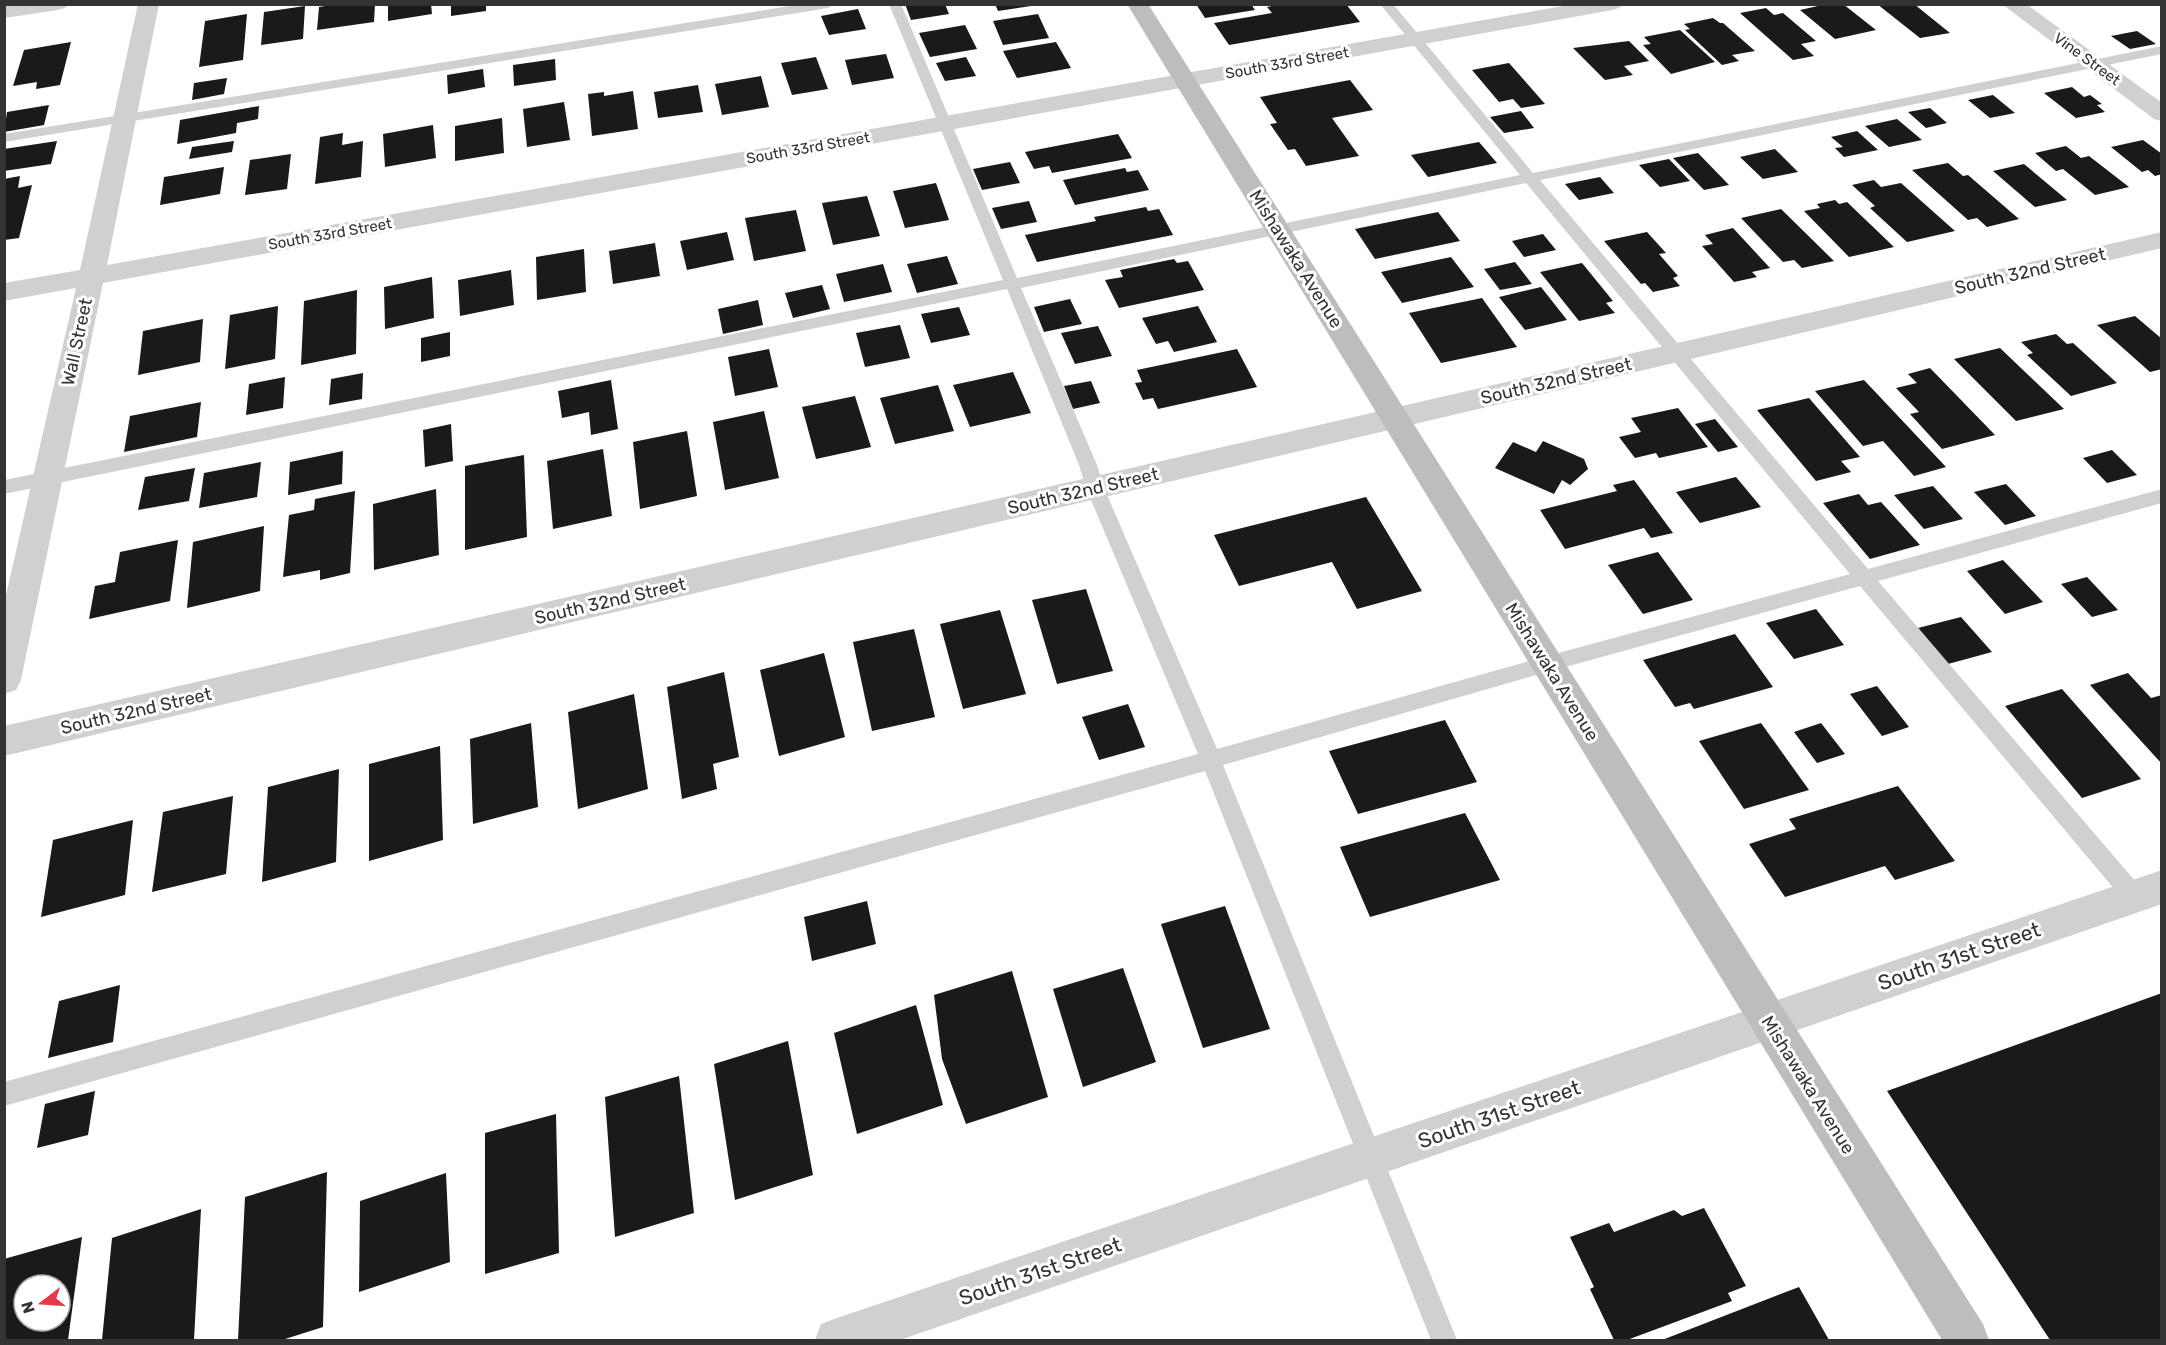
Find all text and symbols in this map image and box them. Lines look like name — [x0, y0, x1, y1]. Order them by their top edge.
street label: Vine Street — [2050, 29, 2124, 89]
street label: South 33rd Street — [1224, 43, 1350, 83]
street label: South 33rd Street — [745, 128, 871, 168]
street label: Mishawaka Avenue — [1245, 186, 1347, 332]
street label: South 33rd Street — [267, 214, 393, 254]
street label: South 32nd Street — [1952, 243, 2108, 299]
street label: Wall Street — [57, 296, 97, 388]
street label: South 32nd Street — [1478, 353, 1634, 409]
street label: South 32nd Street — [1005, 463, 1161, 519]
street label: South 32nd Street — [532, 573, 688, 629]
street label: Mishawaka Avenue — [1501, 599, 1603, 745]
street label: South 32nd Street — [58, 683, 214, 739]
street label: South 31st Street — [1875, 917, 2043, 995]
street label: Mishawaka Avenue — [1757, 1012, 1859, 1158]
street label: South 31st Street — [1415, 1075, 1583, 1153]
street label: South 31st Street — [956, 1232, 1124, 1310]
north arrow — [12, 1273, 72, 1333]
text: N — [17, 1299, 39, 1316]

